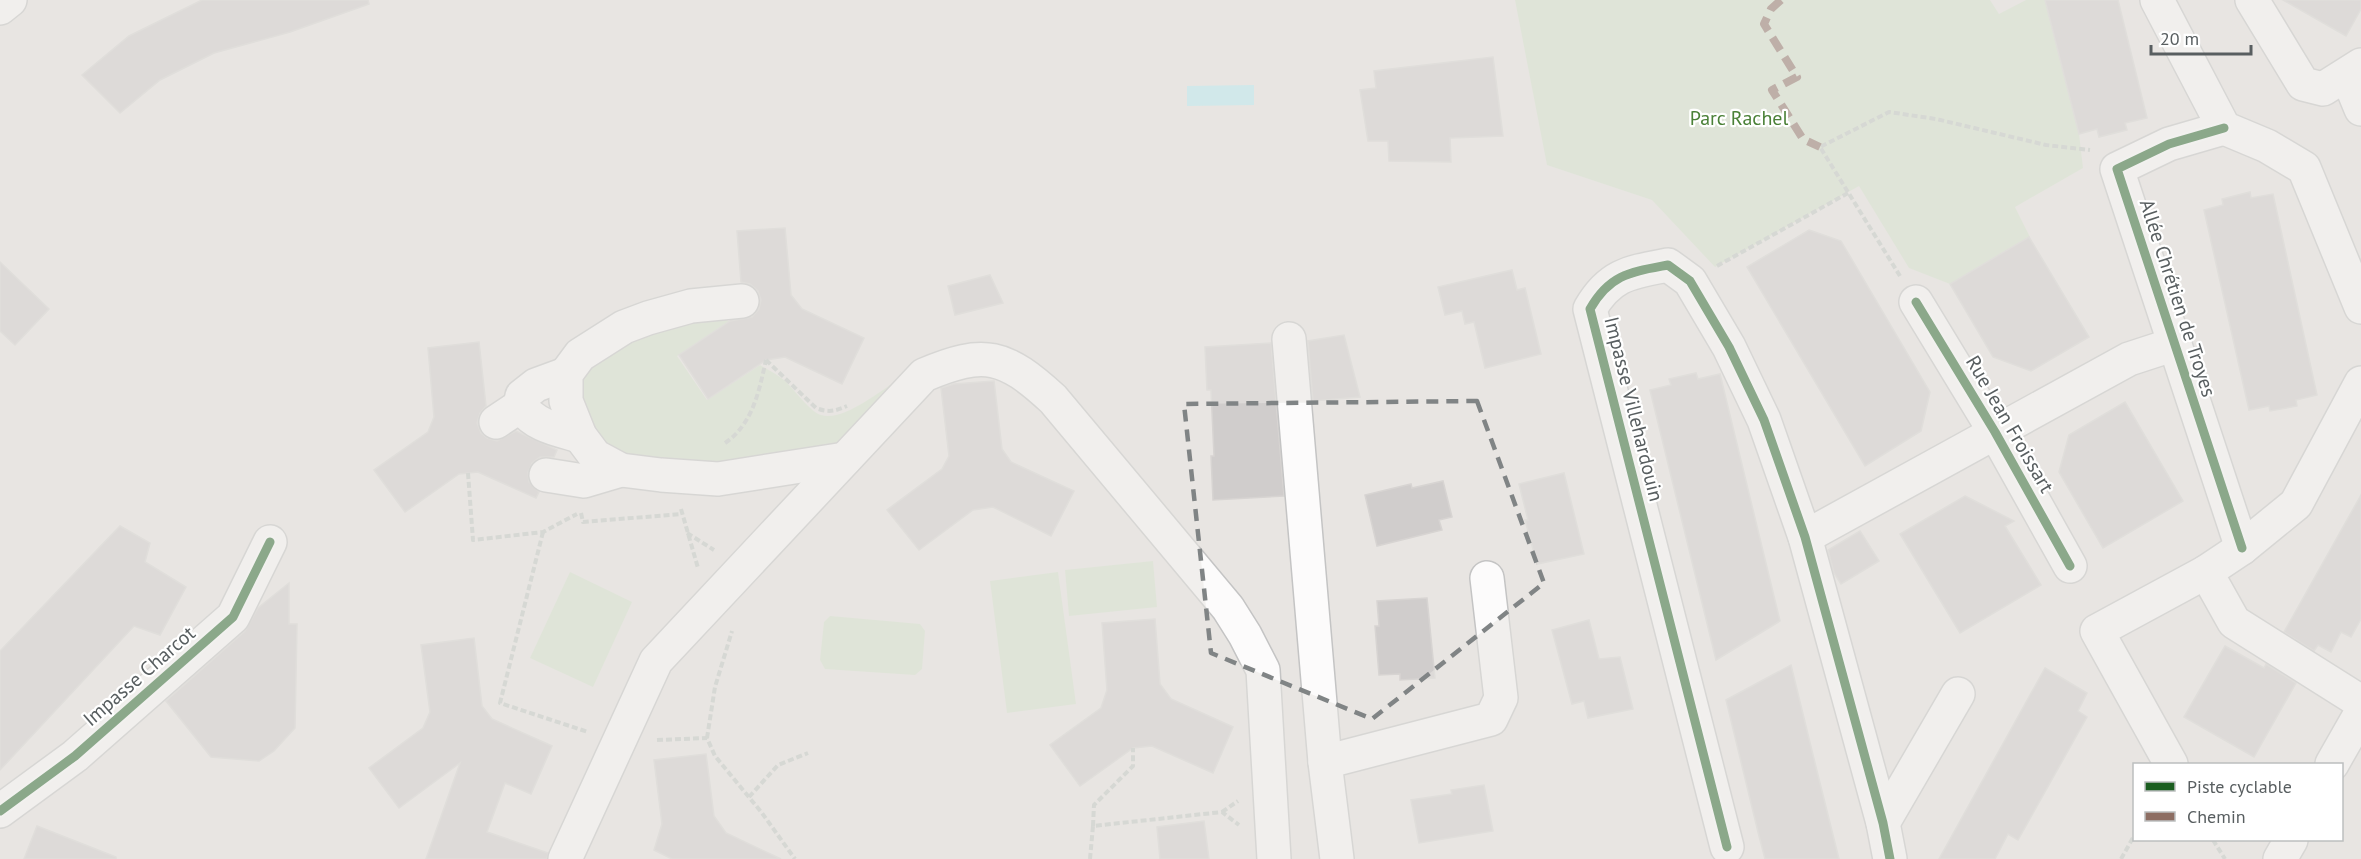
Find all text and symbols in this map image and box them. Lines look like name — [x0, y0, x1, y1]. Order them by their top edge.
scale bar — [2151, 18, 2252, 56]
text: 20 m — [2160, 27, 2199, 50]
park label: Parc Rachel — [1690, 105, 1788, 131]
street label: Allée Chrétien de Troyes — [2134, 196, 2222, 400]
street label: Impasse Villehardouin — [1598, 314, 1670, 504]
street label: Rue Jean Froissart — [1960, 351, 2060, 498]
street label: Impasse Charcot — [78, 620, 201, 732]
legend — [2133, 763, 2343, 841]
text: Piste cyclable — [2187, 775, 2292, 798]
text: Chemin — [2187, 805, 2246, 828]

